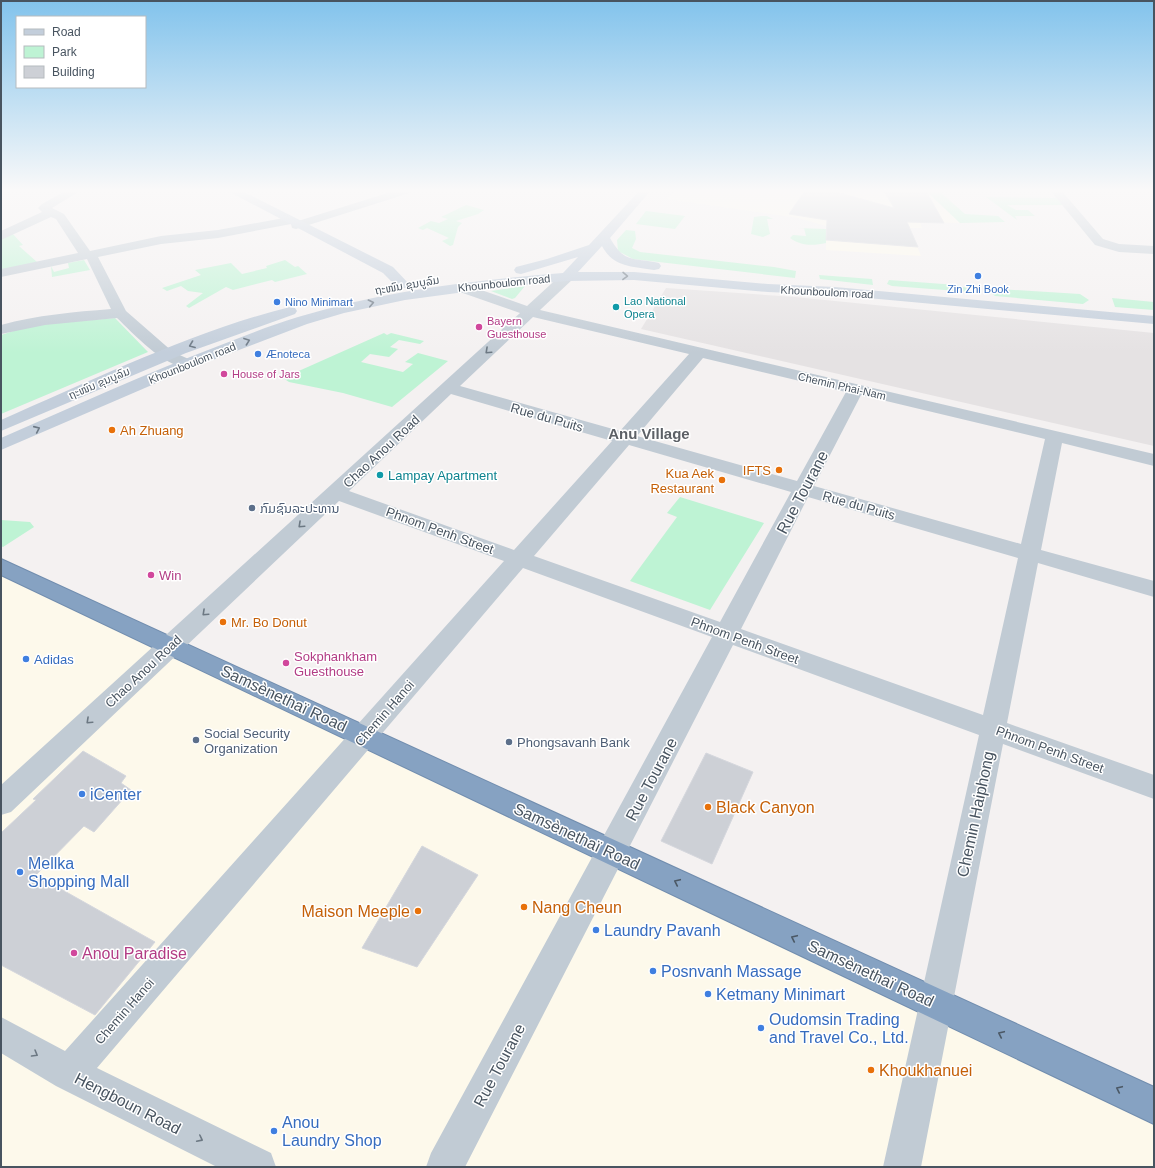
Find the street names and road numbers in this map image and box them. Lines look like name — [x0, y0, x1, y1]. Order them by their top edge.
street label: Khounboulom road — [457, 272, 551, 294]
street label: ຖະໜົນ ຂຸນບູລົມ — [374, 273, 441, 299]
street label: Khounboulom road — [780, 284, 874, 300]
street label: Khounboulom road — [147, 340, 237, 386]
street label: ຖະໜົນ ຂຸນບູລົມ — [67, 365, 132, 403]
street label: Chemin Phai-Nam — [797, 370, 887, 402]
street label: Rue du Puits — [509, 400, 585, 435]
street label: Chao Anou Road — [340, 412, 423, 491]
street label: Rue Tourane — [773, 448, 831, 537]
street label: Rue du Puits — [821, 488, 897, 523]
street label: Phnom Penh Street — [384, 504, 496, 557]
street label: Phnom Penh Street — [689, 614, 801, 667]
street label: Chao Anou Road — [102, 632, 185, 711]
street label: Samsènethaï Road — [218, 662, 349, 735]
street label: Chemin Hanoi — [352, 677, 417, 749]
street label: Phnom Penh Street — [994, 723, 1106, 776]
street label: Rue Tourane — [622, 735, 680, 824]
street label: Chemin Haiphong — [954, 750, 997, 879]
street label: Samsènethaï Road — [511, 800, 642, 873]
street label: Samsènethaï Road — [805, 937, 936, 1010]
street label: Chemin Hanoi — [92, 975, 157, 1047]
street label: Rue Tourane — [470, 1021, 528, 1110]
street label: Hengboun Road — [72, 1069, 184, 1137]

